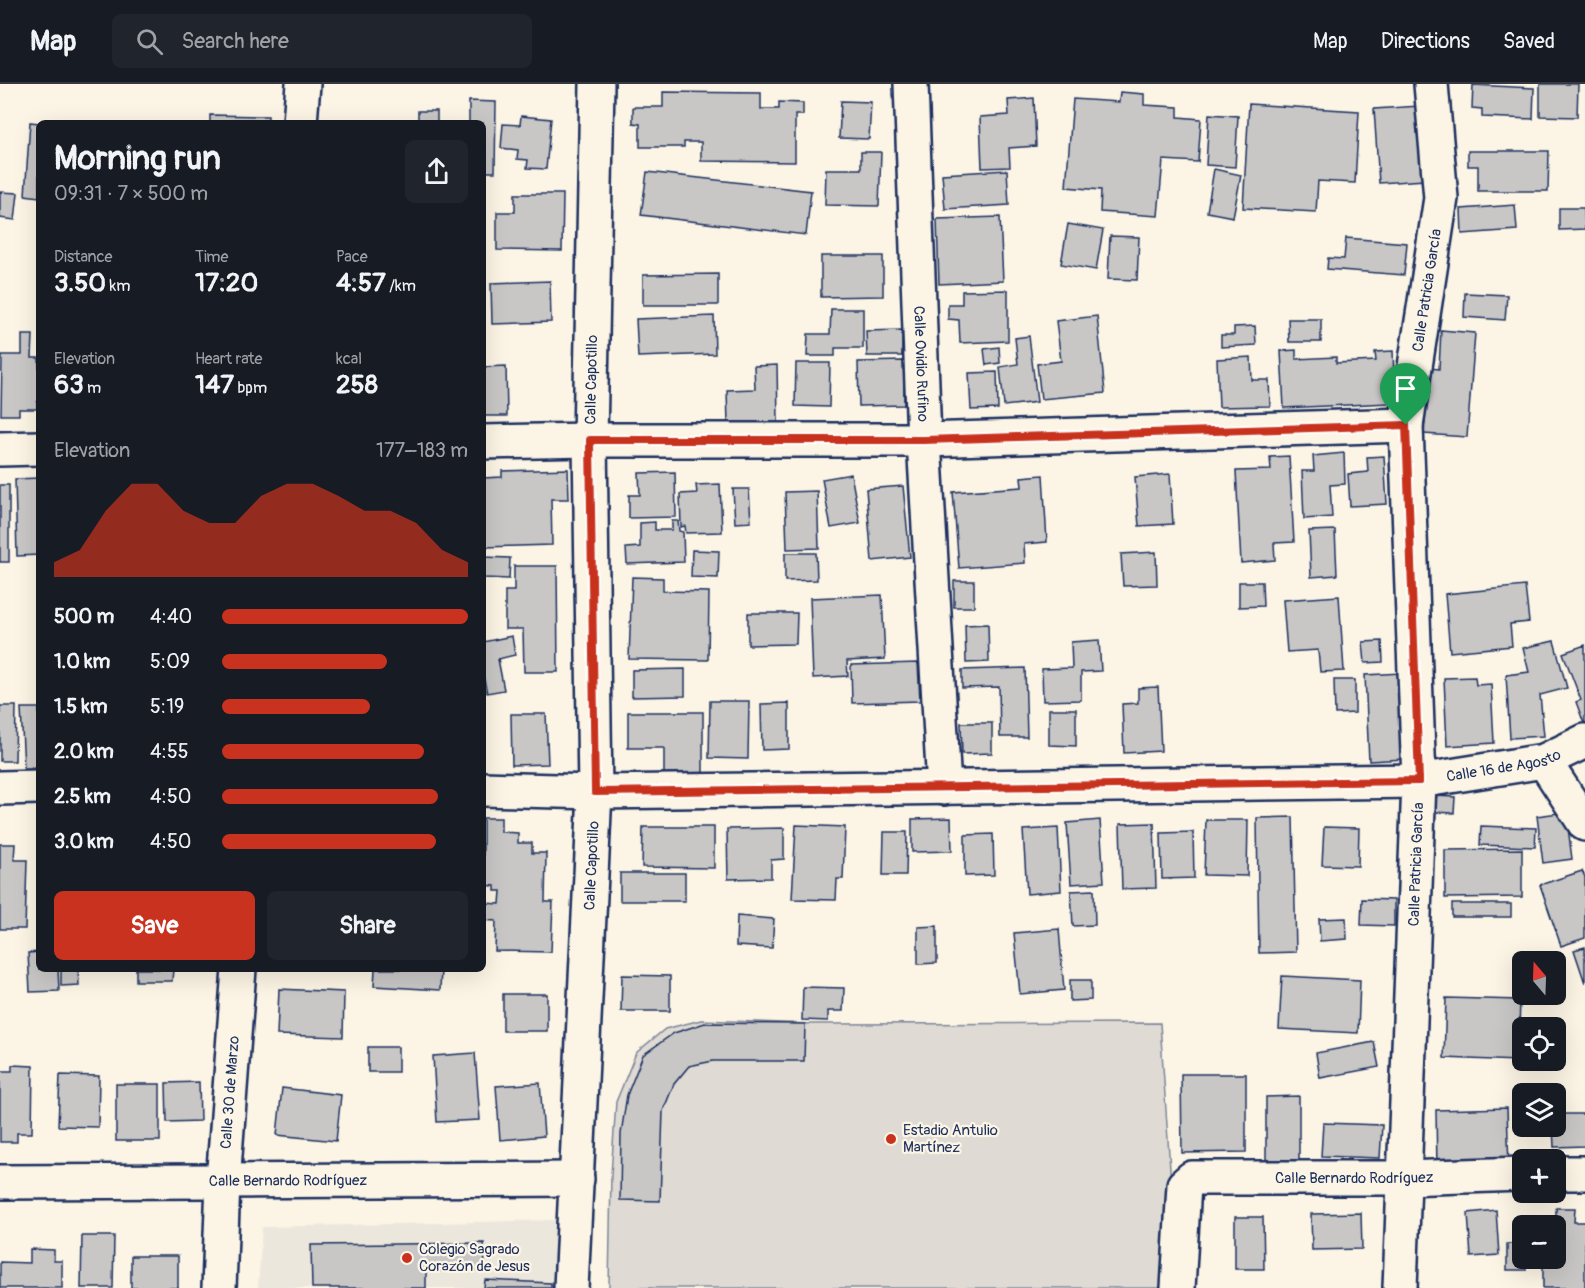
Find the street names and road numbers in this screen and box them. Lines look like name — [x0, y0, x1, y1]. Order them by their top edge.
street label: Calle Patricia García — [1408, 227, 1446, 353]
street label: Calle Ovidio Rufino — [910, 305, 933, 422]
street label: Calle Capotillo — [581, 335, 602, 425]
street label: Calle 16 de Agosto — [1445, 745, 1564, 786]
street label: Calle Patricia García — [1404, 802, 1428, 927]
street label: Calle Capotillo — [580, 820, 603, 911]
street label: Calle 30 de Marzo — [216, 1035, 243, 1149]
street label: Calle Bernardo Rodríguez — [1275, 1168, 1434, 1188]
street label: Calle Bernardo Rodríguez — [209, 1171, 367, 1190]

